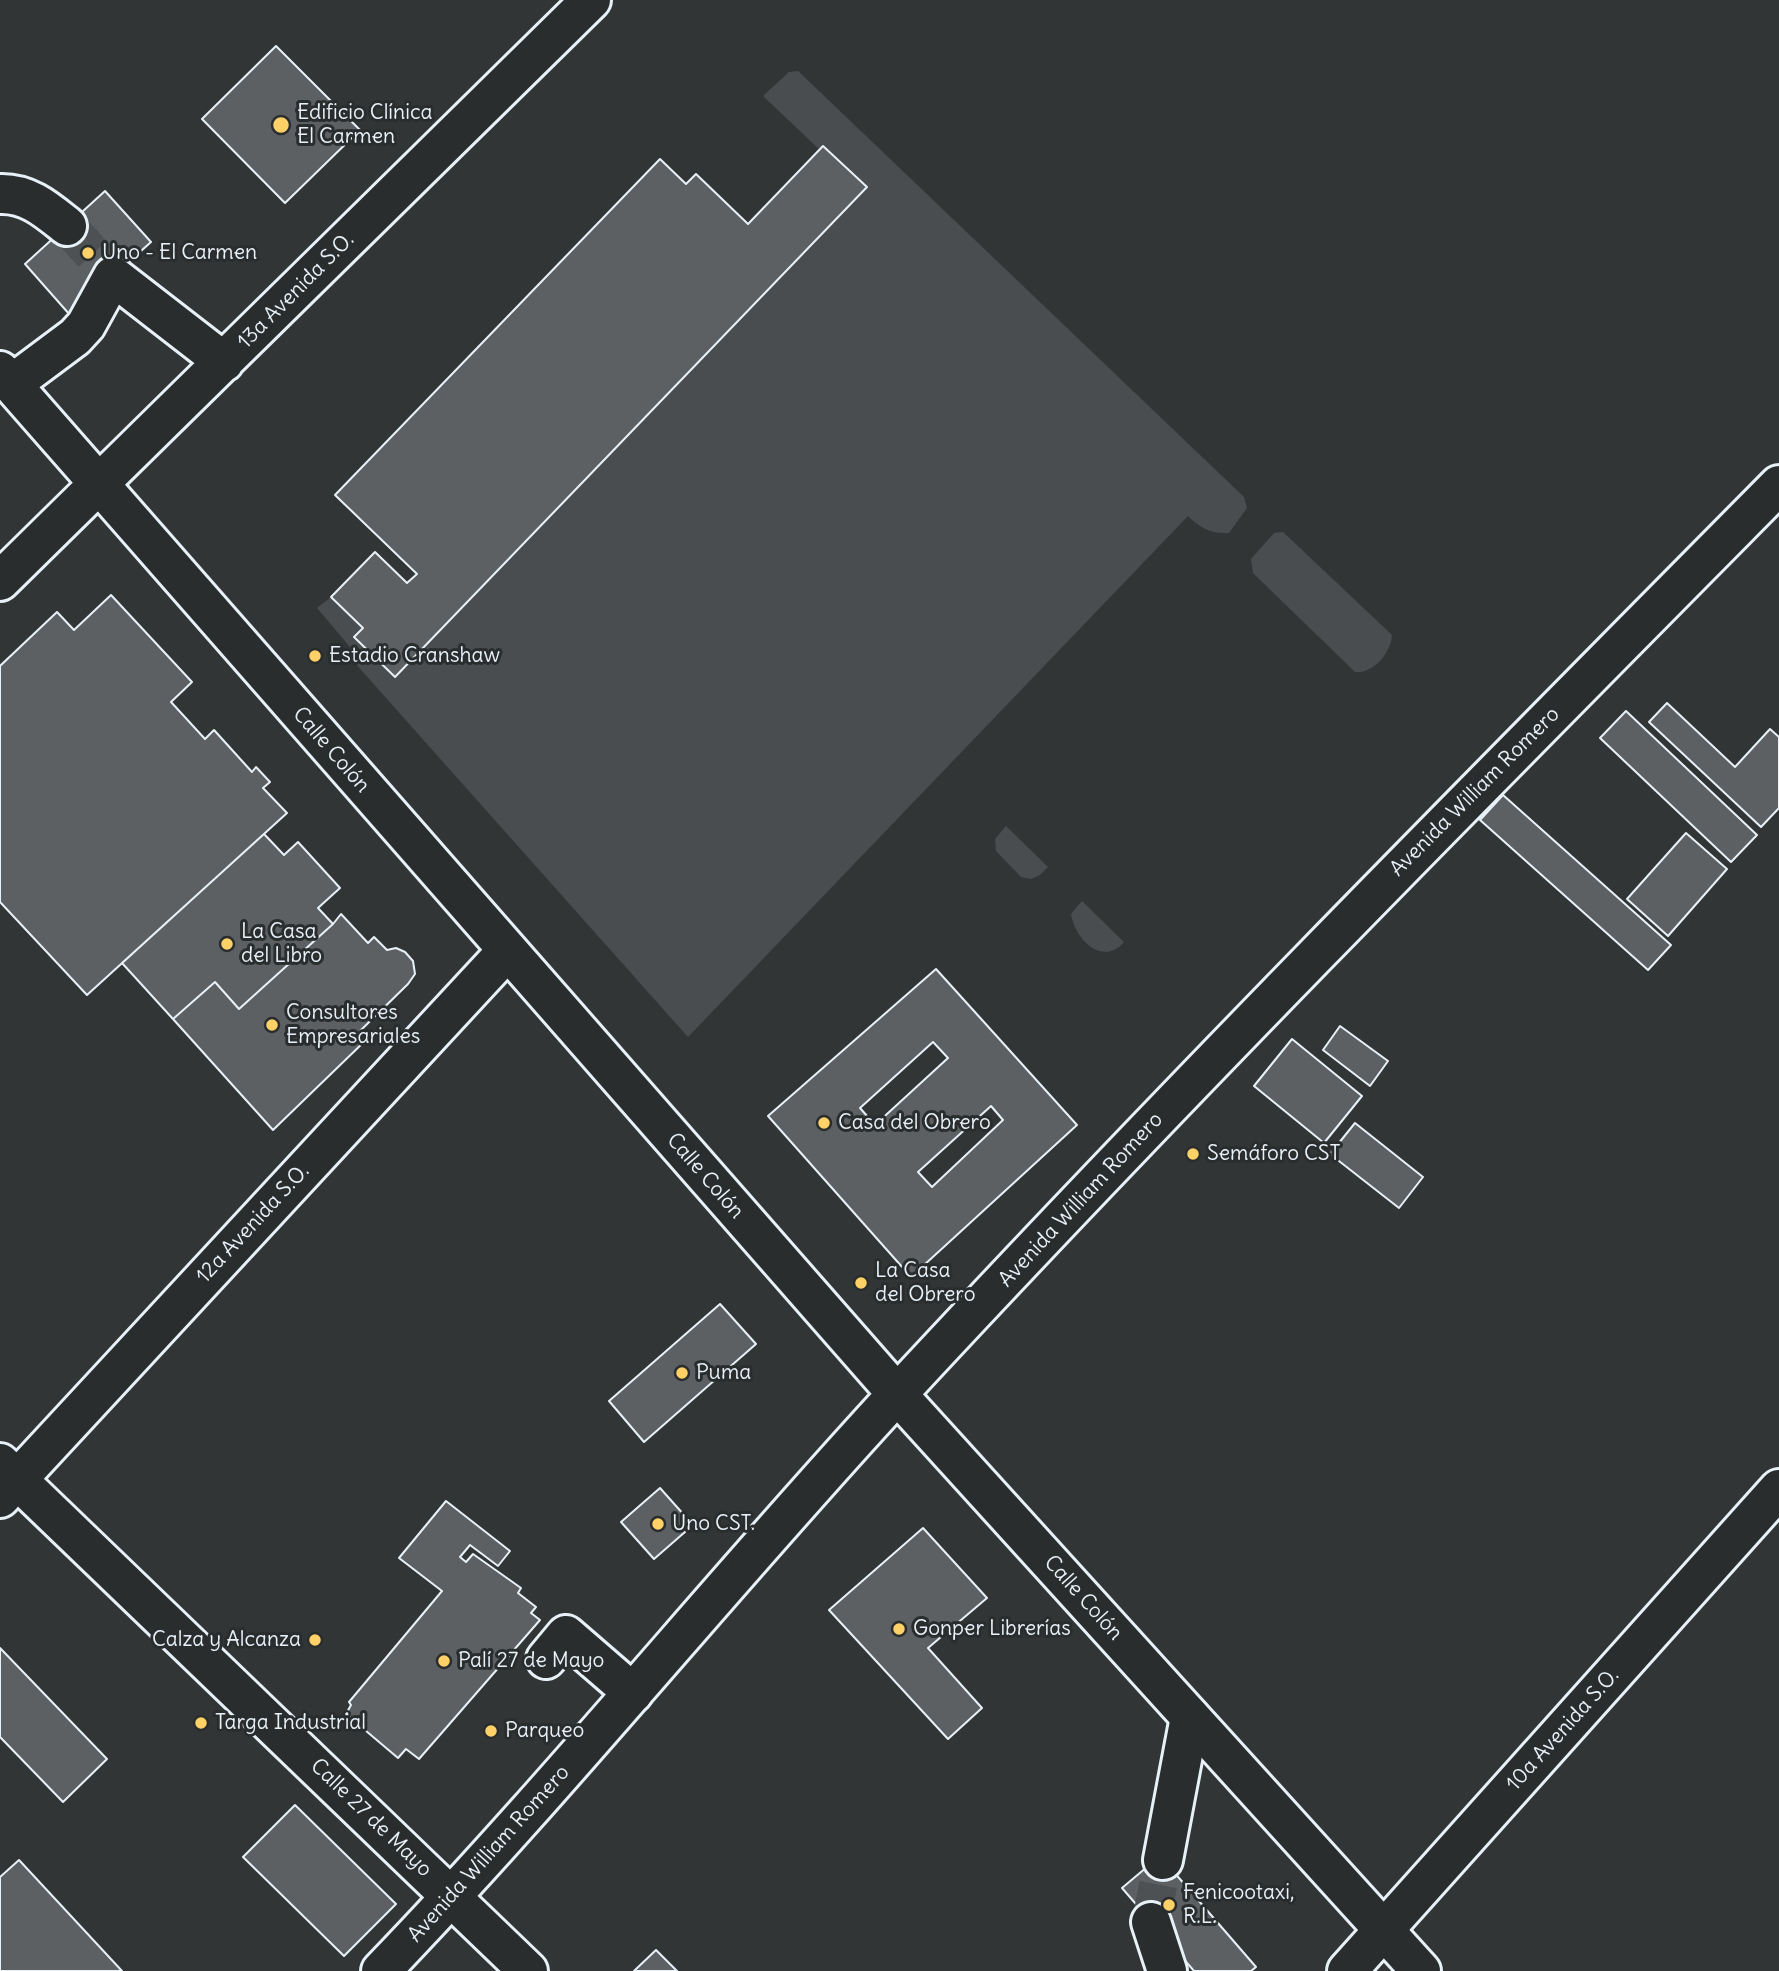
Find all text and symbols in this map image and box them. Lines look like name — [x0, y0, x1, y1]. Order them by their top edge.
place label: Edificio Clínica El Carmen — [297, 100, 432, 150]
marker: Edificio Clínica El Carmen — [271, 115, 291, 135]
street label: 13a Avenida S.O. — [233, 228, 359, 354]
place label: Uno - El Carmen — [102, 240, 257, 266]
marker: Uno - El Carmen — [80, 245, 96, 261]
place label: Estadio Cranshaw — [329, 643, 500, 669]
marker: Estadio Cranshaw — [307, 648, 323, 664]
street label: Calle Colón — [287, 702, 375, 798]
street label: Avenida William Romero — [1385, 702, 1565, 882]
place label: La Casa del Libro — [241, 919, 322, 969]
marker: La Casa del Libro — [219, 936, 235, 952]
place label: Consultores Empresariales — [286, 1000, 420, 1050]
marker: Consultores Empresariales — [264, 1017, 280, 1033]
street label: Avenida William Romero — [994, 1108, 1168, 1292]
place label: Casa del Obrero — [838, 1110, 991, 1136]
marker: Casa del Obrero — [816, 1115, 832, 1131]
street label: Calle Colón — [661, 1128, 749, 1224]
place label: Semáforo CST — [1207, 1141, 1340, 1167]
marker: Semáforo CST — [1185, 1146, 1201, 1162]
street label: 12a Avenida S.O. — [191, 1159, 315, 1289]
place label: La Casa del Obrero — [875, 1258, 976, 1308]
marker: La Casa del Obrero — [853, 1275, 869, 1291]
place label: Puma — [696, 1360, 751, 1386]
marker: Puma — [674, 1365, 690, 1381]
place label: Uno CST. — [672, 1511, 755, 1537]
marker: Uno CST. — [650, 1516, 666, 1532]
street label: Calle Colón — [1038, 1550, 1128, 1646]
place label: Gonper Librerías — [913, 1616, 1071, 1642]
marker: Gonper Librerías — [891, 1621, 907, 1637]
place label: Calza y Alcanza — [152, 1627, 301, 1653]
marker: Calza y Alcanza — [307, 1632, 323, 1648]
place label: Palí 27 de Mayo — [458, 1648, 604, 1674]
marker: Palí 27 de Mayo — [436, 1653, 452, 1669]
street label: 10a Avenida S.O. — [1501, 1664, 1625, 1796]
place label: Targa Industrial — [215, 1710, 366, 1736]
marker: Targa Industrial — [193, 1715, 209, 1731]
place label: Parqueo — [505, 1718, 584, 1744]
marker: Parqueo — [483, 1723, 499, 1739]
street label: Calle 27 de Mayo — [305, 1754, 437, 1882]
street label: Avenida William Romero — [403, 1760, 575, 1948]
place label: Fenicootaxi, R.L. — [1183, 1880, 1294, 1930]
marker: Fenicootaxi, R.L. — [1161, 1897, 1177, 1913]

